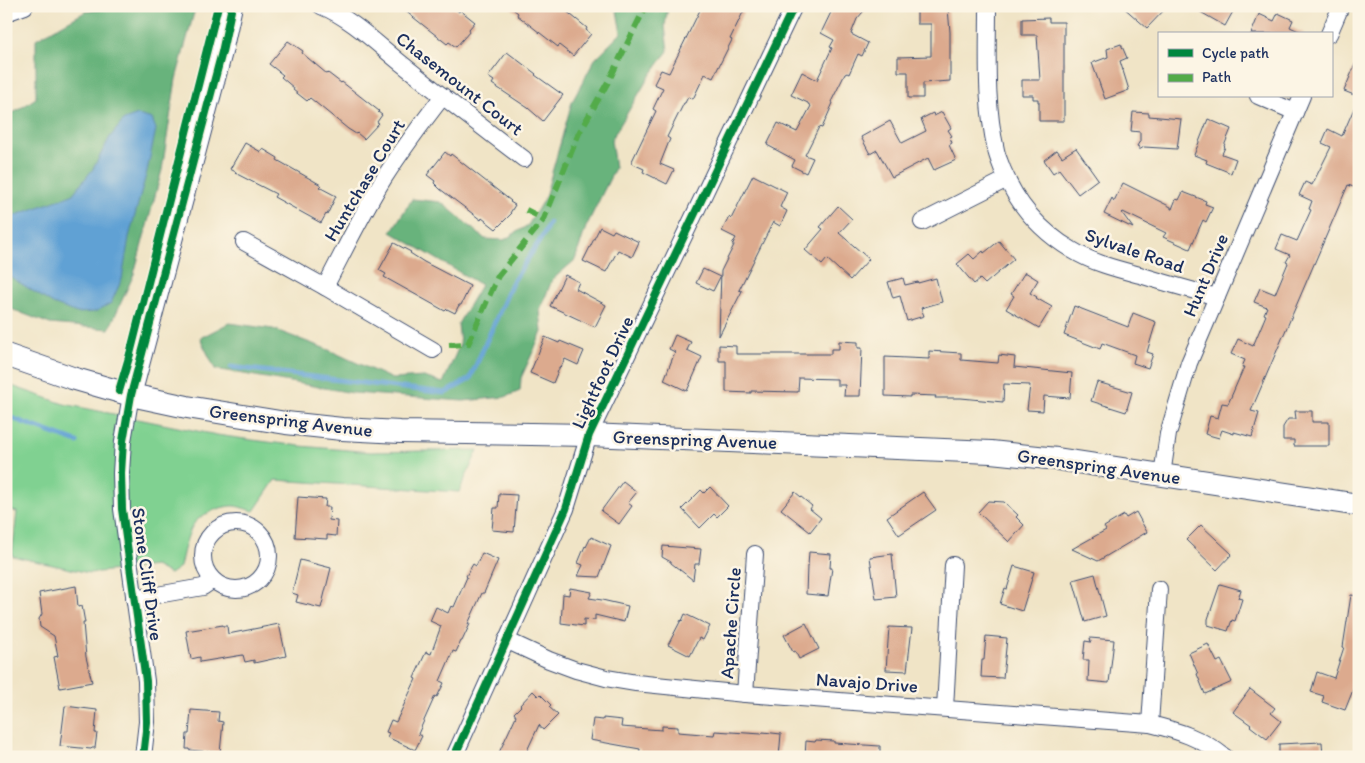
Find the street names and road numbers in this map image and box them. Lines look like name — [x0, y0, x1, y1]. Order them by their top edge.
street label: Chasemount Court — [391, 27, 528, 140]
street label: Huntchase Court — [319, 115, 410, 246]
street label: Sylvale Road — [1082, 223, 1187, 278]
street label: Hunt Drive — [1178, 230, 1233, 320]
street label: Lightfoot Drive — [566, 312, 639, 432]
street label: Greenspring Avenue — [208, 399, 374, 442]
street label: Greenspring Avenue — [612, 425, 778, 454]
street label: Greenspring Avenue — [1016, 444, 1182, 489]
street label: Stone Cliff Drive — [127, 506, 168, 642]
street label: Apache Circle — [715, 566, 746, 680]
street label: Navajo Drive — [815, 667, 919, 698]

